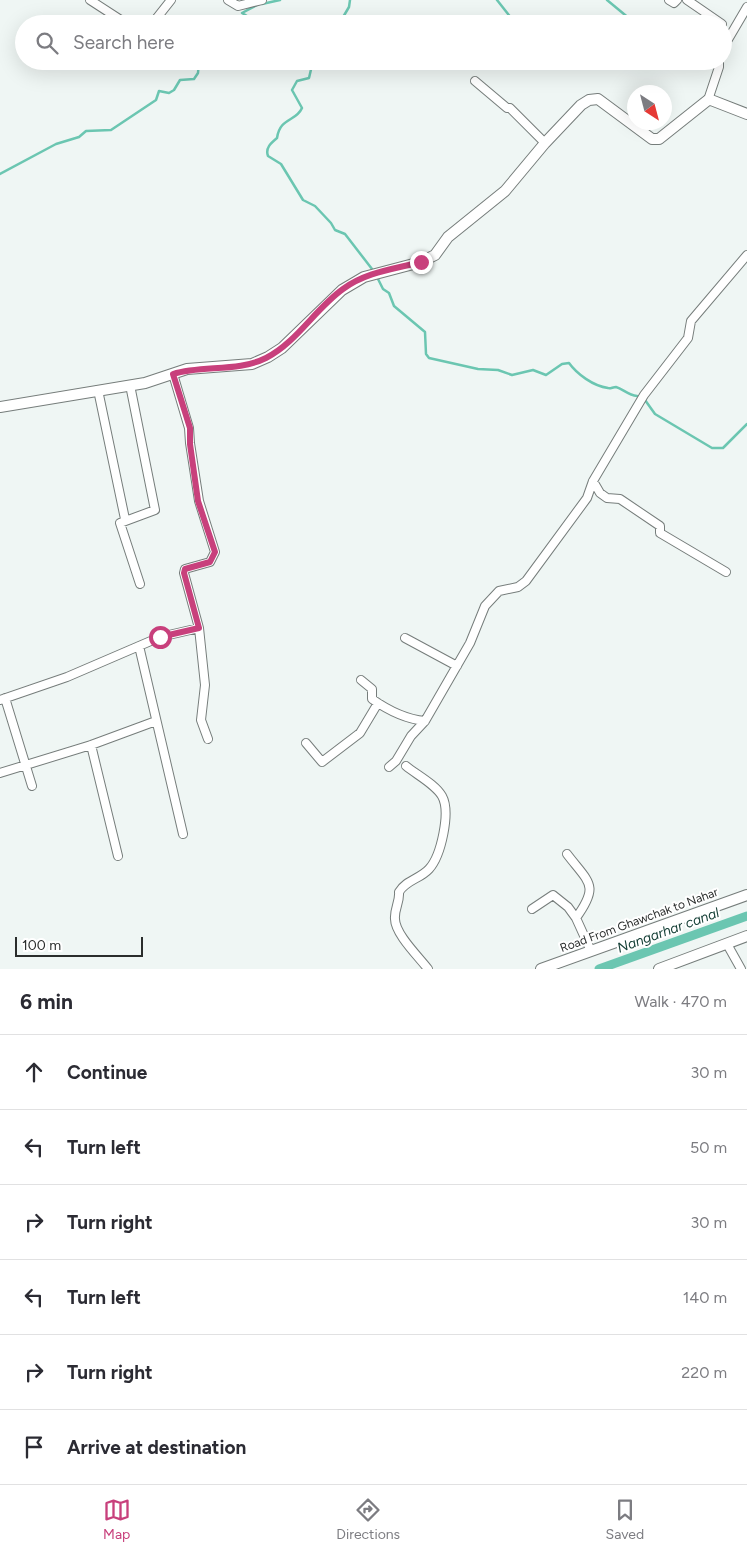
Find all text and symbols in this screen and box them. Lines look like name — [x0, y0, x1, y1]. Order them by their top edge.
search box — [15, 15, 732, 70]
icon: search — [33, 29, 61, 57]
text: Search here — [73, 31, 175, 54]
north arrow — [627, 85, 672, 130]
route end — [410, 251, 433, 274]
route start — [149, 626, 172, 649]
street label: Road From Ghawchak to Nahar — [558, 885, 720, 955]
water label: Nangarhar canal — [615, 904, 722, 957]
scale bar — [15, 934, 142, 957]
text: 100 m — [22, 937, 61, 954]
text: 6 min — [20, 989, 73, 1014]
text: Walk · 470 m — [635, 992, 727, 1011]
icon: ahead — [20, 1058, 48, 1086]
text: Continue — [67, 1061, 147, 1084]
text: 30 m — [690, 1063, 727, 1082]
icon: left — [20, 1133, 48, 1161]
text: Turn left — [67, 1136, 141, 1159]
text: 50 m — [690, 1138, 727, 1157]
icon: right — [20, 1208, 48, 1236]
text: Turn right — [67, 1211, 153, 1234]
text: 30 m — [690, 1213, 727, 1232]
icon: left — [20, 1283, 48, 1311]
text: Turn left — [67, 1286, 141, 1309]
text: 140 m — [683, 1288, 727, 1307]
icon: right — [20, 1358, 48, 1386]
text: Turn right — [67, 1361, 153, 1384]
text: 220 m — [681, 1363, 727, 1382]
icon: arrive — [20, 1433, 48, 1461]
text: Arrive at destination — [67, 1436, 246, 1459]
tab: Map — [103, 1496, 131, 1543]
tab: Directions — [336, 1496, 400, 1543]
tab: Saved — [606, 1496, 644, 1543]

